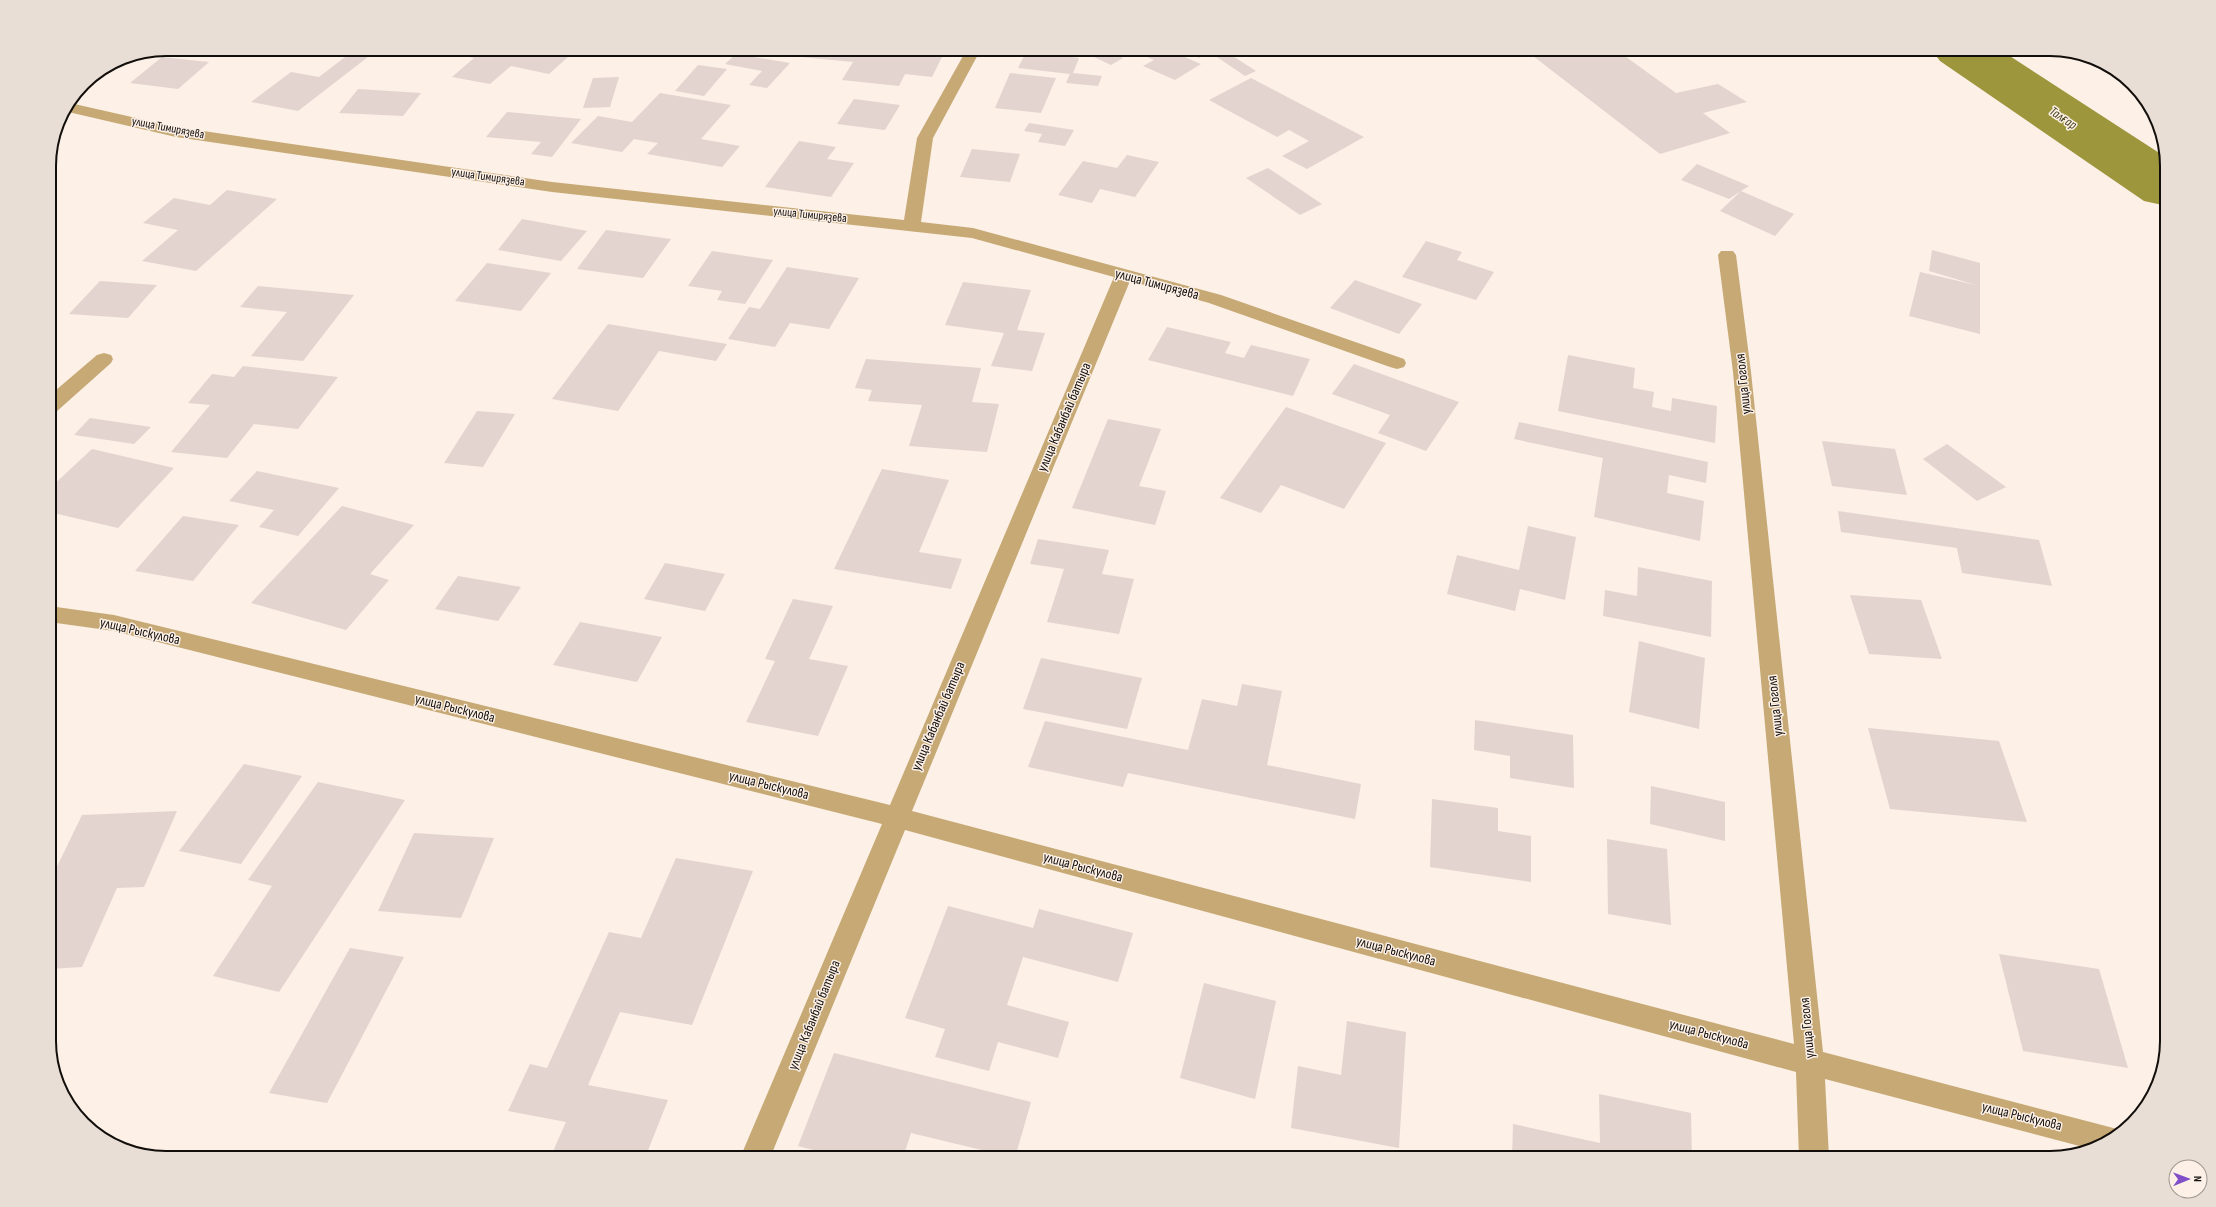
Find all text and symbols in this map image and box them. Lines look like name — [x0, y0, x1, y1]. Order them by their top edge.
water label: Талғар — [2046, 103, 2080, 133]
street label: улица Тимирязева — [130, 114, 206, 142]
street label: улица Тимирязева — [450, 164, 526, 190]
street label: улица Тимирязева — [773, 204, 848, 226]
street label: улица Тимирязева — [1113, 265, 1201, 303]
street label: улица Гоголя — [1731, 353, 1755, 415]
street label: улица Кабанбай батыра — [1033, 360, 1095, 474]
street label: улица Рыскулова — [98, 614, 182, 648]
street label: улица Кабанбай батыра — [907, 659, 969, 773]
street label: улица Гоголя — [1763, 675, 1787, 737]
street label: улица Рыскулова — [413, 690, 497, 726]
street label: улица Рыскулова — [727, 767, 811, 803]
street label: улица Рыскулова — [1041, 848, 1125, 886]
street label: улица Рыскулова — [1354, 932, 1438, 970]
street label: улица Кабанбай батыра — [784, 958, 844, 1072]
street label: улица Гоголя — [1796, 997, 1818, 1059]
street label: улица Рыскулова — [1667, 1015, 1751, 1053]
street label: улица Рыскулова — [1980, 1098, 2064, 1134]
north arrow — [2168, 1159, 2208, 1199]
text: N — [2191, 1176, 2204, 1182]

